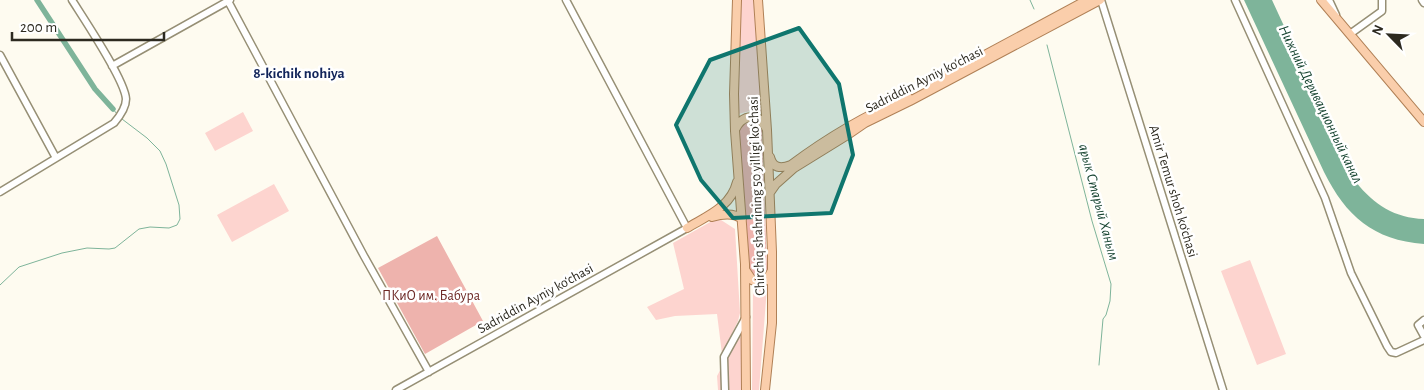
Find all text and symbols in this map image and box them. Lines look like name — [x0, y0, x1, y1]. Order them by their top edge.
scale bar — [12, 10, 165, 42]
north arrow — [1364, 10, 1414, 60]
text: 200 m — [20, 20, 57, 35]
water label: Нижний Деривационный канал — [1276, 23, 1365, 186]
text: N — [1370, 23, 1386, 37]
street label: Sadriddin Ayniy ko‘chasi — [863, 44, 985, 116]
district label: 8-kichik nohiya — [253, 66, 345, 81]
street label: Chirchiq shahrining 50 yilligi koʻchasi — [747, 96, 767, 296]
street label: Amir Temur shoh ko‘chasi — [1146, 123, 1200, 259]
water label: арык Старый Ханым — [1076, 142, 1121, 262]
street label: Sadriddin Ayniy ko‘chasi — [475, 261, 596, 336]
park label: ПКиО им. Бабура — [382, 289, 481, 303]

